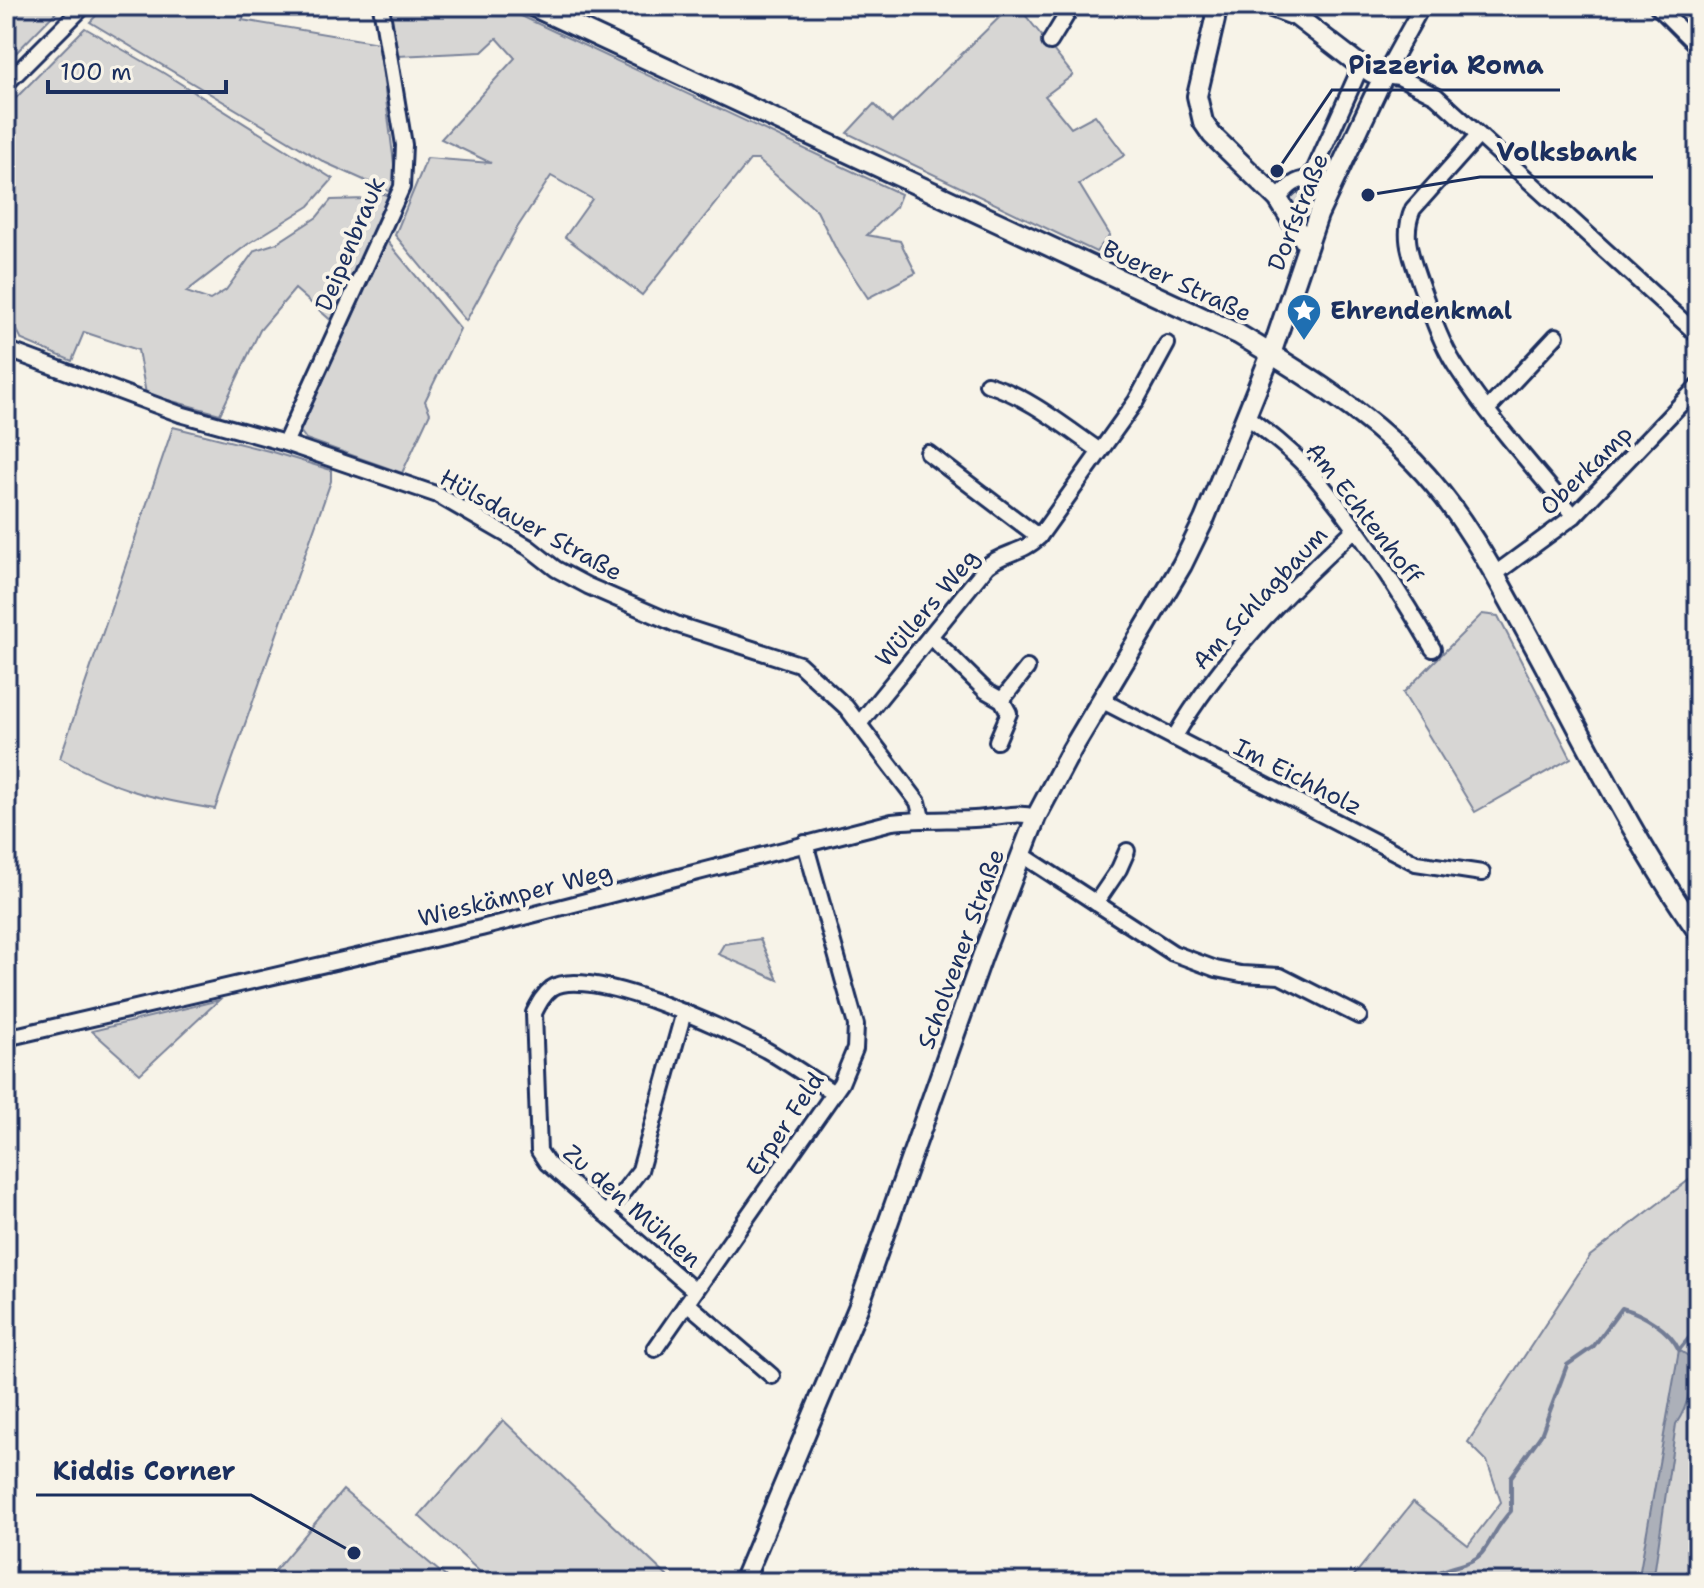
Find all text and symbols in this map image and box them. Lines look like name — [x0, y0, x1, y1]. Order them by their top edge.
callout: Pizzeria Roma — [1332, 40, 1560, 90]
scale bar — [48, 44, 226, 94]
text: Pizzeria Roma — [1348, 47, 1544, 82]
text: 100 m — [60, 56, 132, 88]
callout: Volksbank — [1480, 127, 1653, 177]
text: Volksbank — [1496, 134, 1638, 169]
street label: Dorfstraße — [1260, 148, 1336, 276]
street label: Deipenbrauk — [307, 172, 393, 316]
street label: Buerer Straße — [1097, 233, 1257, 329]
place icon: Ehrendenkmal — [1285, 292, 1323, 342]
place label: Ehrendenkmal — [1330, 295, 1512, 327]
street label: Oberkamp — [1533, 418, 1639, 522]
street label: Am Echtenhoff — [1299, 436, 1430, 591]
street label: Hülsdauer Straße — [434, 462, 628, 588]
street label: Am Schlagbaum — [1185, 519, 1335, 677]
street label: Wüllers Weg — [868, 542, 986, 674]
street label: Im Eichholz — [1228, 731, 1368, 823]
street label: Scholvener Straße — [910, 844, 1012, 1054]
street label: Wieskämper Weg — [415, 855, 615, 935]
street label: Erper Feld — [738, 1066, 832, 1182]
street label: Zu den Mühlen — [556, 1137, 708, 1275]
callout: Kiddis Corner — [36, 1445, 251, 1495]
text: Kiddis Corner — [52, 1453, 236, 1488]

